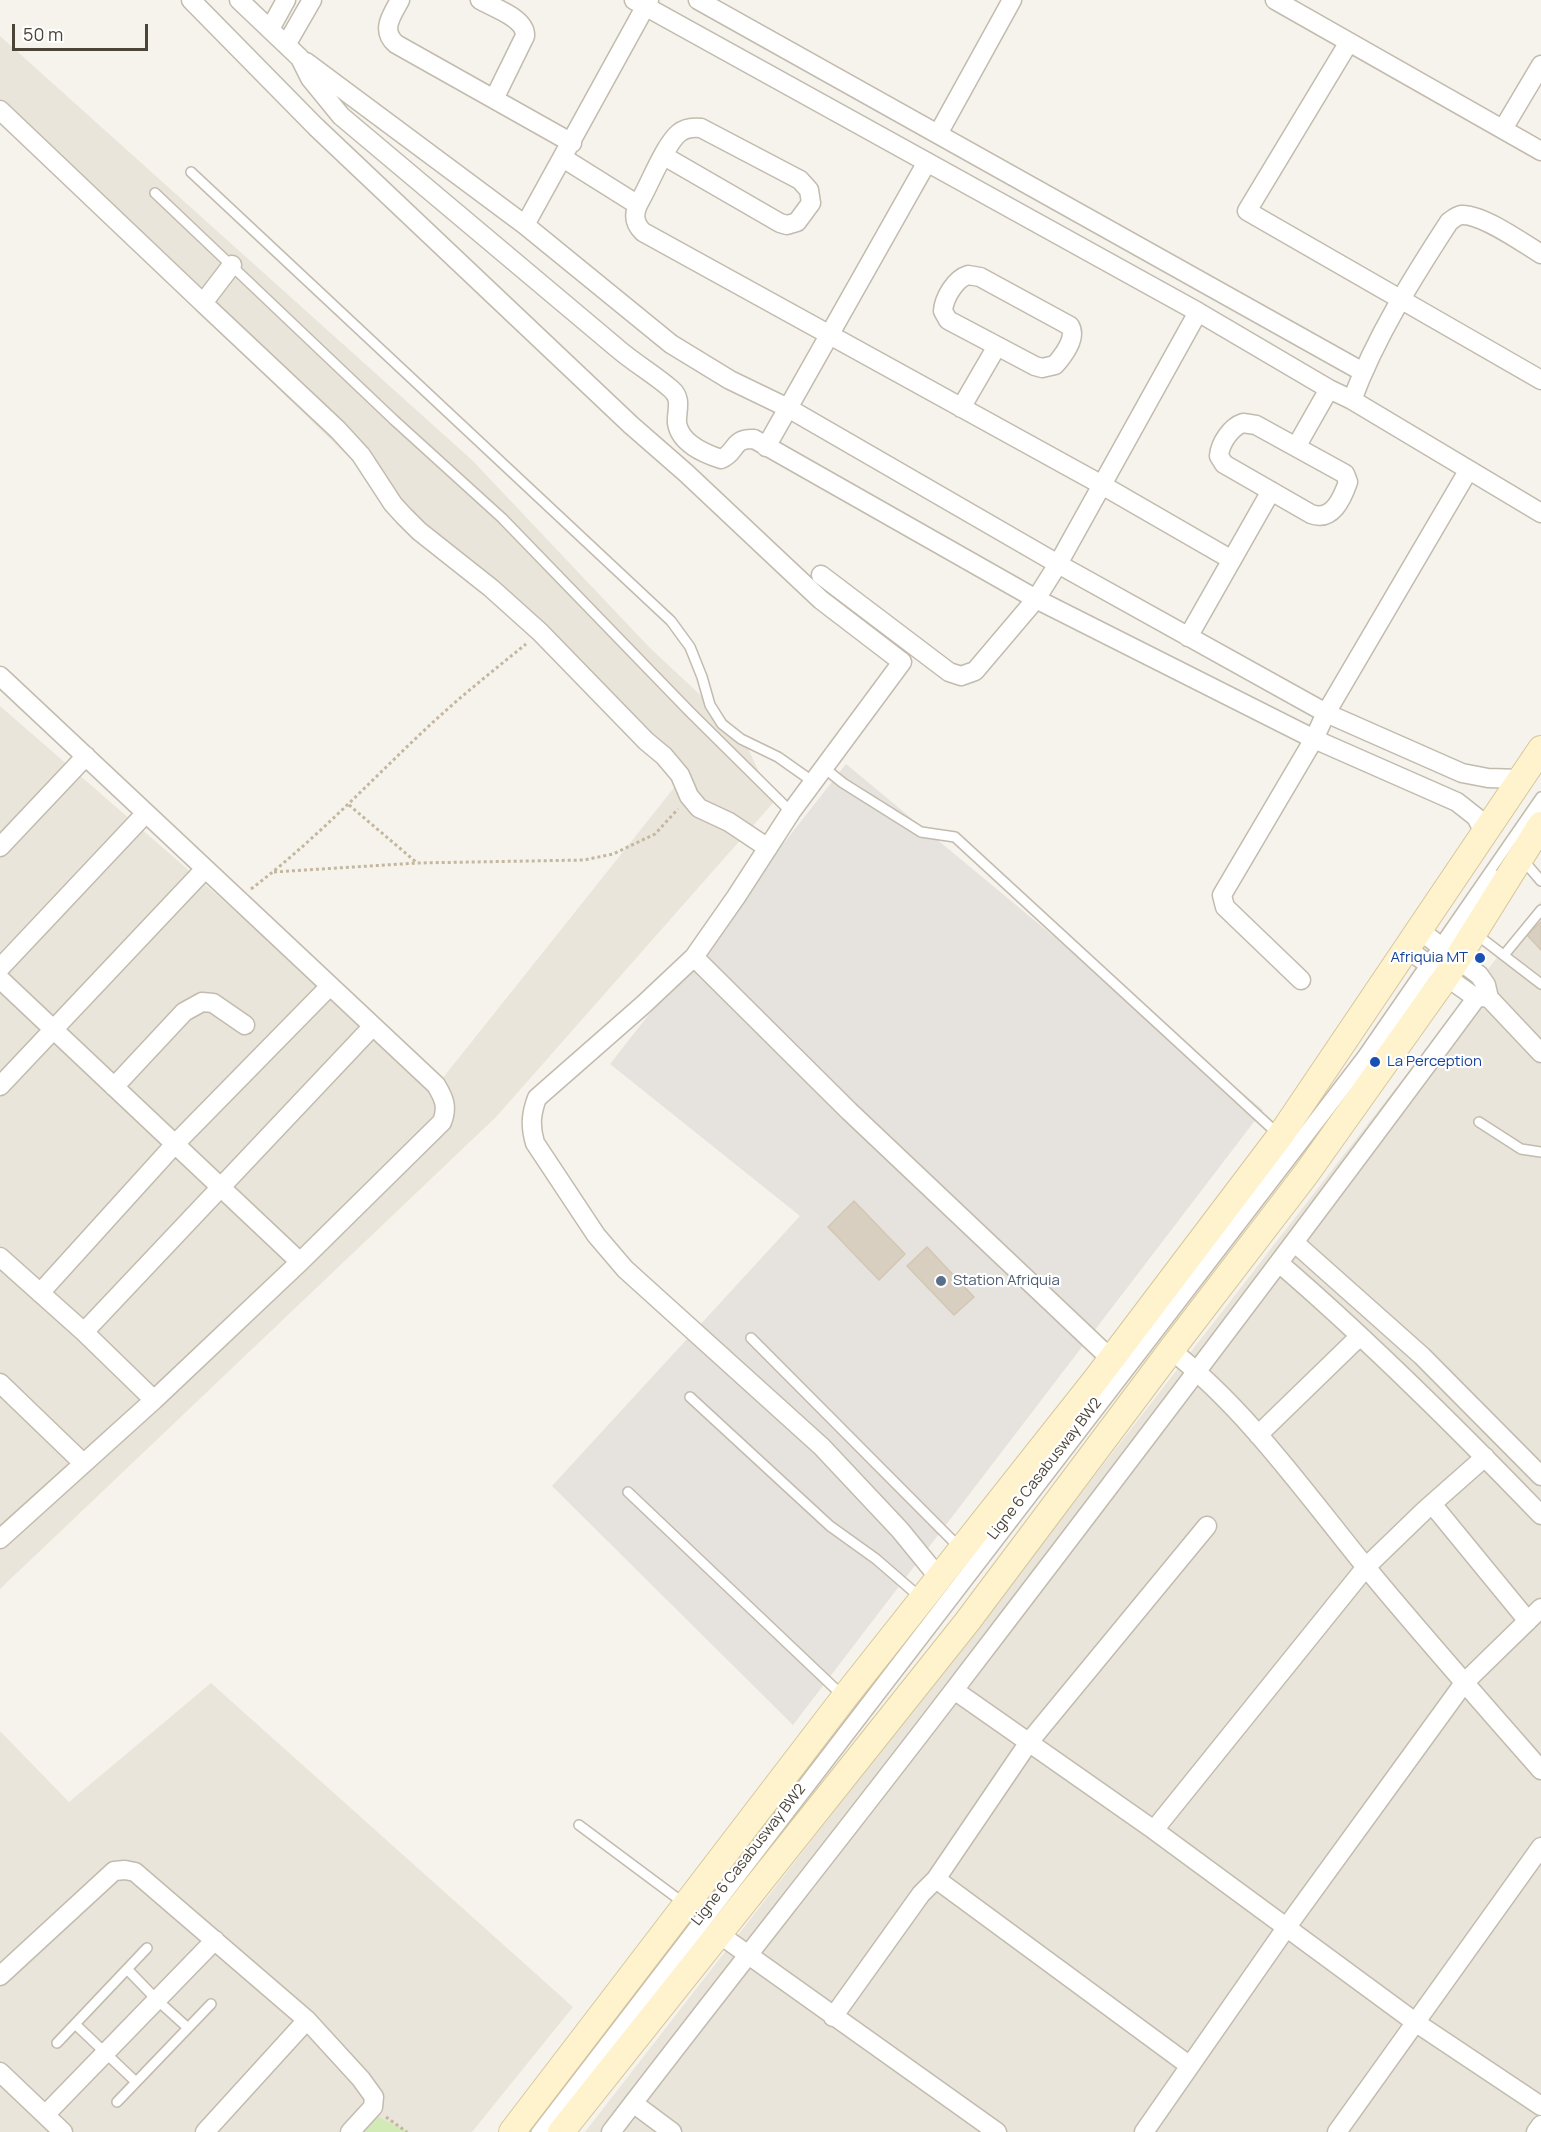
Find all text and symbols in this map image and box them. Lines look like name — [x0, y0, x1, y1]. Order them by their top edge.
scale bar — [15, 12, 152, 50]
text: 50 m — [23, 22, 63, 46]
place label: Afriquia MT — [1390, 949, 1468, 967]
marker: Afriquia MT — [1473, 951, 1487, 965]
place label: La Perception — [1387, 1053, 1482, 1071]
marker: La Perception — [1368, 1055, 1382, 1069]
place label: Station Afriquia — [953, 1272, 1060, 1290]
marker: Station Afriquia — [934, 1274, 948, 1288]
street label: Ligne 6 Casabusway BW2 — [984, 1395, 1106, 1543]
street label: Ligne 6 Casabusway BW2 — [688, 1781, 810, 1929]

